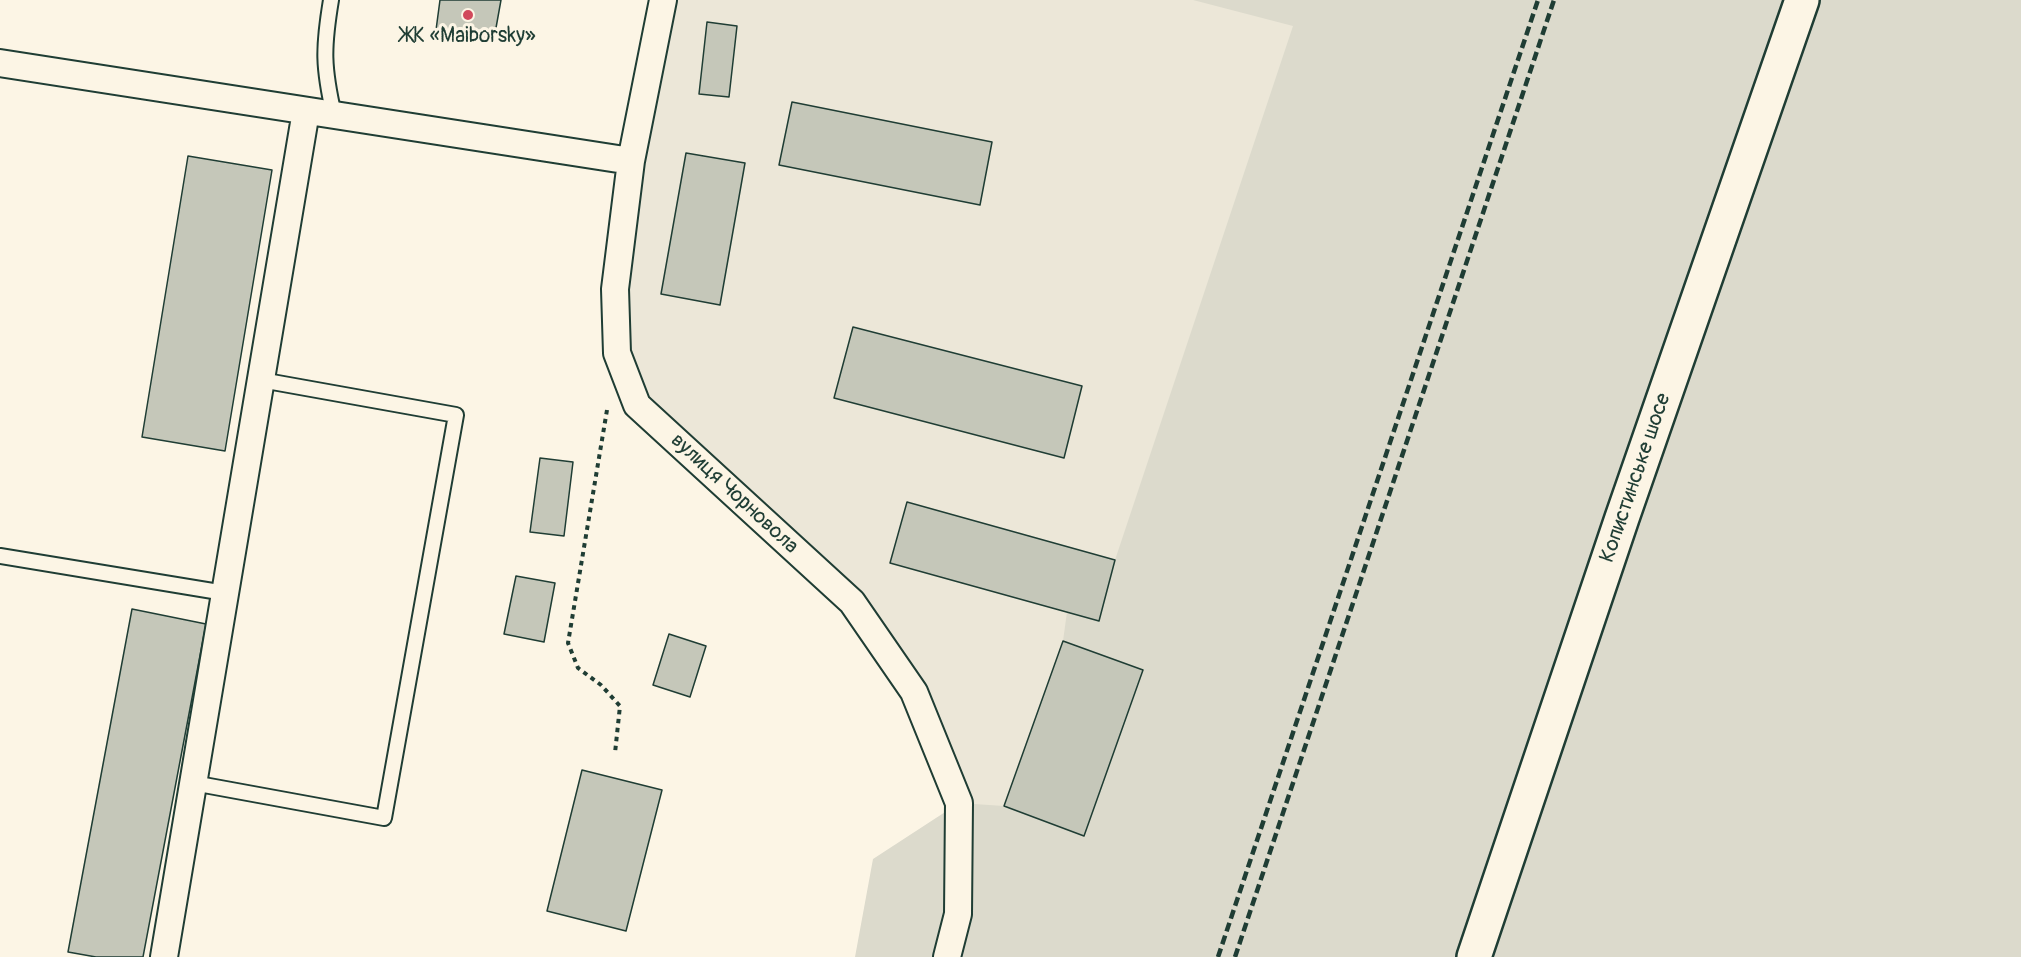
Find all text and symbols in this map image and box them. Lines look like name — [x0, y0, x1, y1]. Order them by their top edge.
marker: ЖК «Maiborsky» — [461, 8, 475, 22]
place label: ЖК «Maiborsky» — [400, 24, 536, 50]
street label: Копистинське шосе — [1595, 390, 1677, 566]
street label: вулиця Чорновола — [665, 428, 803, 560]

